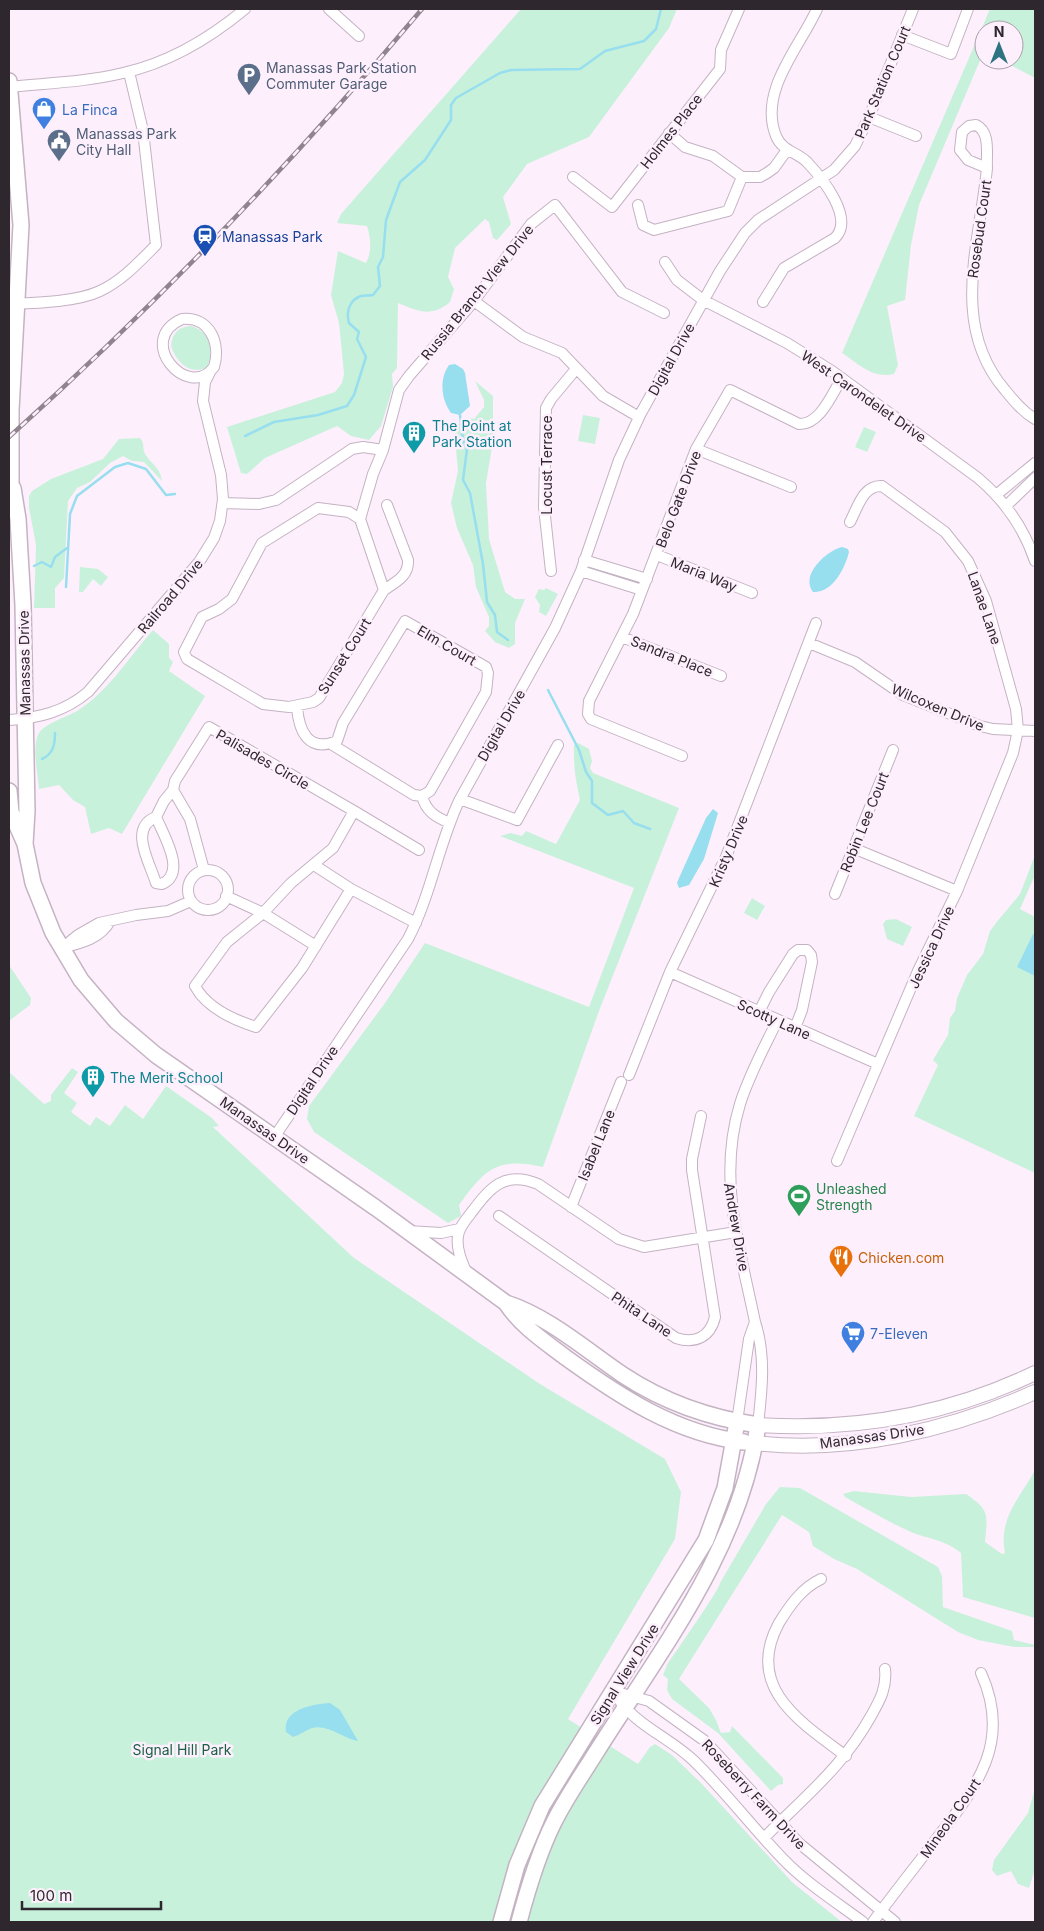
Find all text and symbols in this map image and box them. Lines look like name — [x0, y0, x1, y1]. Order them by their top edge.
north arrow — [974, 20, 1024, 70]
street label: Park Station Court — [851, 23, 914, 141]
text: N — [994, 23, 1004, 40]
place label: Manassas Park Station Commuter Garage — [266, 59, 417, 92]
parking icon: Manassas Park Station Commuter Garage — [236, 62, 262, 96]
street label: Holmes Place — [637, 90, 705, 172]
shop icon: La Finca — [31, 96, 57, 130]
place label: La Finca — [62, 101, 118, 118]
place label: Manassas Park City Hall — [76, 125, 177, 158]
public building icon: Manassas Park City Hall — [46, 128, 72, 162]
street label: Rosebud Court — [964, 178, 994, 279]
street label: Russia Branch View Drive — [417, 221, 537, 363]
station icon: Manassas Park — [192, 223, 218, 257]
place label: Manassas Park — [222, 228, 323, 245]
street label: Digital Drive — [644, 320, 698, 398]
street label: West Carondelet Drive — [798, 346, 930, 446]
street label: Locust Terrace — [538, 415, 555, 515]
place label: The Point at Park Station — [432, 417, 512, 450]
building icon: The Point at Park Station — [401, 420, 427, 454]
street label: Belo Gate Drive — [652, 448, 704, 550]
street label: Maria Way — [668, 553, 740, 595]
street label: Railroad Drive — [134, 555, 206, 637]
street label: Lanae Lane — [965, 569, 1005, 647]
street label: Manassas Drive — [15, 610, 33, 716]
street label: Sunset Court — [314, 614, 374, 697]
street label: Elm Court — [415, 621, 480, 669]
street label: Sandra Place — [628, 632, 716, 680]
street label: Wilcoxen Drive — [889, 680, 987, 734]
street label: Digital Drive — [474, 686, 528, 764]
street label: Palisades Circle — [213, 725, 313, 793]
street label: Robin Lee Court — [836, 769, 892, 875]
street label: Kristy Drive — [705, 812, 751, 890]
street label: Jessica Drive — [904, 903, 958, 991]
street label: Scotty Lane — [735, 995, 813, 1043]
street label: Digital Drive — [283, 1042, 341, 1118]
building icon: The Merit School — [80, 1064, 106, 1098]
place label: The Merit School — [110, 1069, 223, 1086]
street label: Manassas Drive — [217, 1093, 313, 1167]
street label: Isabel Lane — [574, 1107, 618, 1183]
place label: Unleashed Strength — [816, 1180, 887, 1213]
street label: Andrew Drive — [721, 1181, 753, 1273]
sports icon: Unleashed Strength — [786, 1183, 812, 1217]
restaurant icon: Chicken.com — [828, 1244, 854, 1278]
place label: Chicken.com — [858, 1249, 944, 1266]
street label: Phita Lane — [609, 1288, 675, 1340]
supermarket icon: 7-Eleven — [840, 1320, 866, 1354]
place label: 7-Eleven — [870, 1325, 928, 1342]
street label: Manassas Drive — [819, 1420, 925, 1452]
street label: Signal View Drive — [586, 1621, 662, 1727]
street label: Roseberry Farm Drive — [699, 1735, 809, 1853]
park label: Signal Hill Park — [133, 1741, 232, 1758]
street label: Mineola Court — [916, 1775, 984, 1861]
scale bar — [22, 1878, 161, 1910]
text: 100 m — [30, 1886, 72, 1905]

